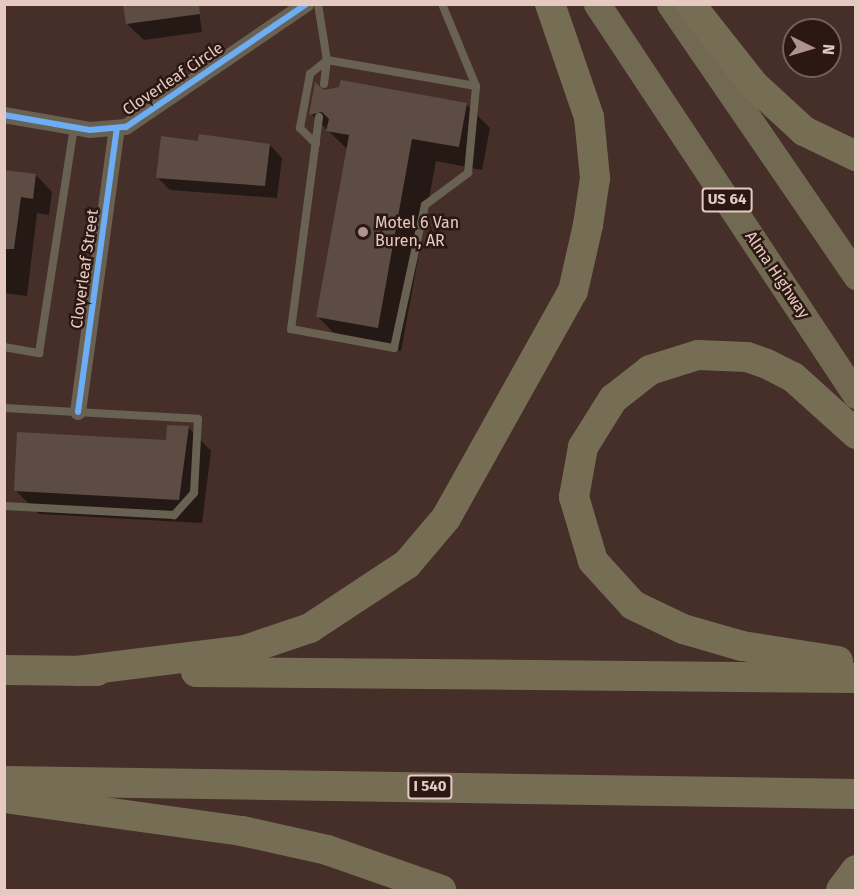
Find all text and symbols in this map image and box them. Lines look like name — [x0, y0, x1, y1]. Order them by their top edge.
north arrow — [782, 18, 842, 78]
street label: Cloverleaf Circle — [119, 38, 227, 120]
text: N — [819, 43, 838, 56]
road number: US 64 — [702, 188, 752, 212]
street label: Cloverleaf Street — [67, 208, 103, 330]
place label: Motel 6 Van Buren, AR — [375, 213, 459, 251]
marker: Motel 6 Van Buren, AR — [356, 225, 370, 239]
street label: Alma Highway — [741, 228, 813, 322]
road number: I 540 — [406, 775, 454, 799]

